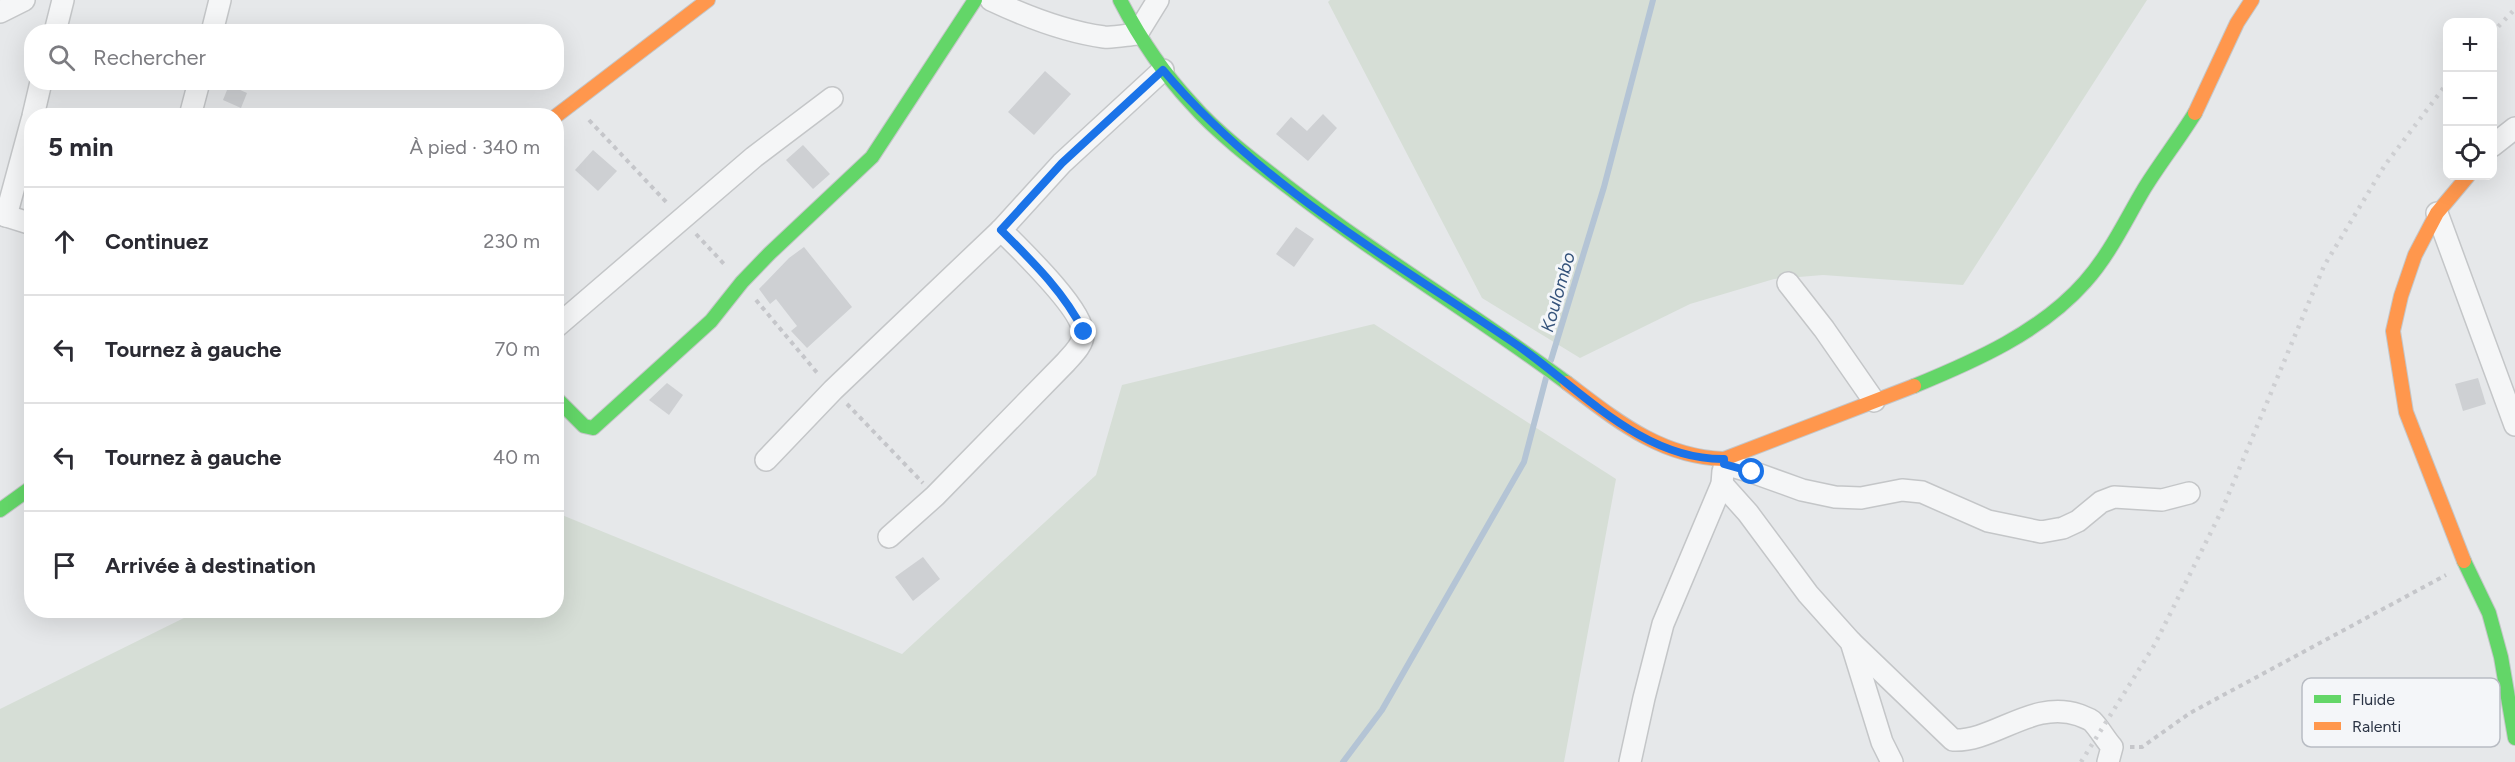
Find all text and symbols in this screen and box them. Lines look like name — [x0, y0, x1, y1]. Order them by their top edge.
map controls — [2443, 18, 2497, 180]
button: + — [2443, 18, 2497, 72]
search box — [24, 24, 564, 90]
icon: search — [45, 41, 78, 74]
text: Rechercher — [93, 44, 206, 71]
button: − — [2443, 72, 2497, 126]
button: locate — [2443, 126, 2497, 180]
text: 5 min — [48, 131, 114, 163]
text: À pied · 340 m — [409, 135, 540, 159]
icon: ahead — [48, 225, 81, 258]
text: Continuez — [105, 228, 209, 255]
text: 230 m — [483, 229, 540, 253]
water label: Koulombo — [1536, 249, 1580, 335]
route end — [1070, 318, 1096, 344]
icon: left — [48, 333, 81, 366]
text: Tournez à gauche — [105, 336, 281, 363]
text: 70 m — [494, 337, 540, 361]
icon: left — [48, 441, 81, 474]
text: Tournez à gauche — [105, 444, 281, 471]
text: 40 m — [493, 445, 540, 469]
route start — [1738, 458, 1764, 484]
icon: arrive — [48, 549, 81, 582]
text: Arrivée à destination — [105, 552, 316, 579]
legend — [2302, 678, 2500, 747]
text: Fluide — [2352, 690, 2395, 709]
text: Ralenti — [2352, 717, 2401, 736]

